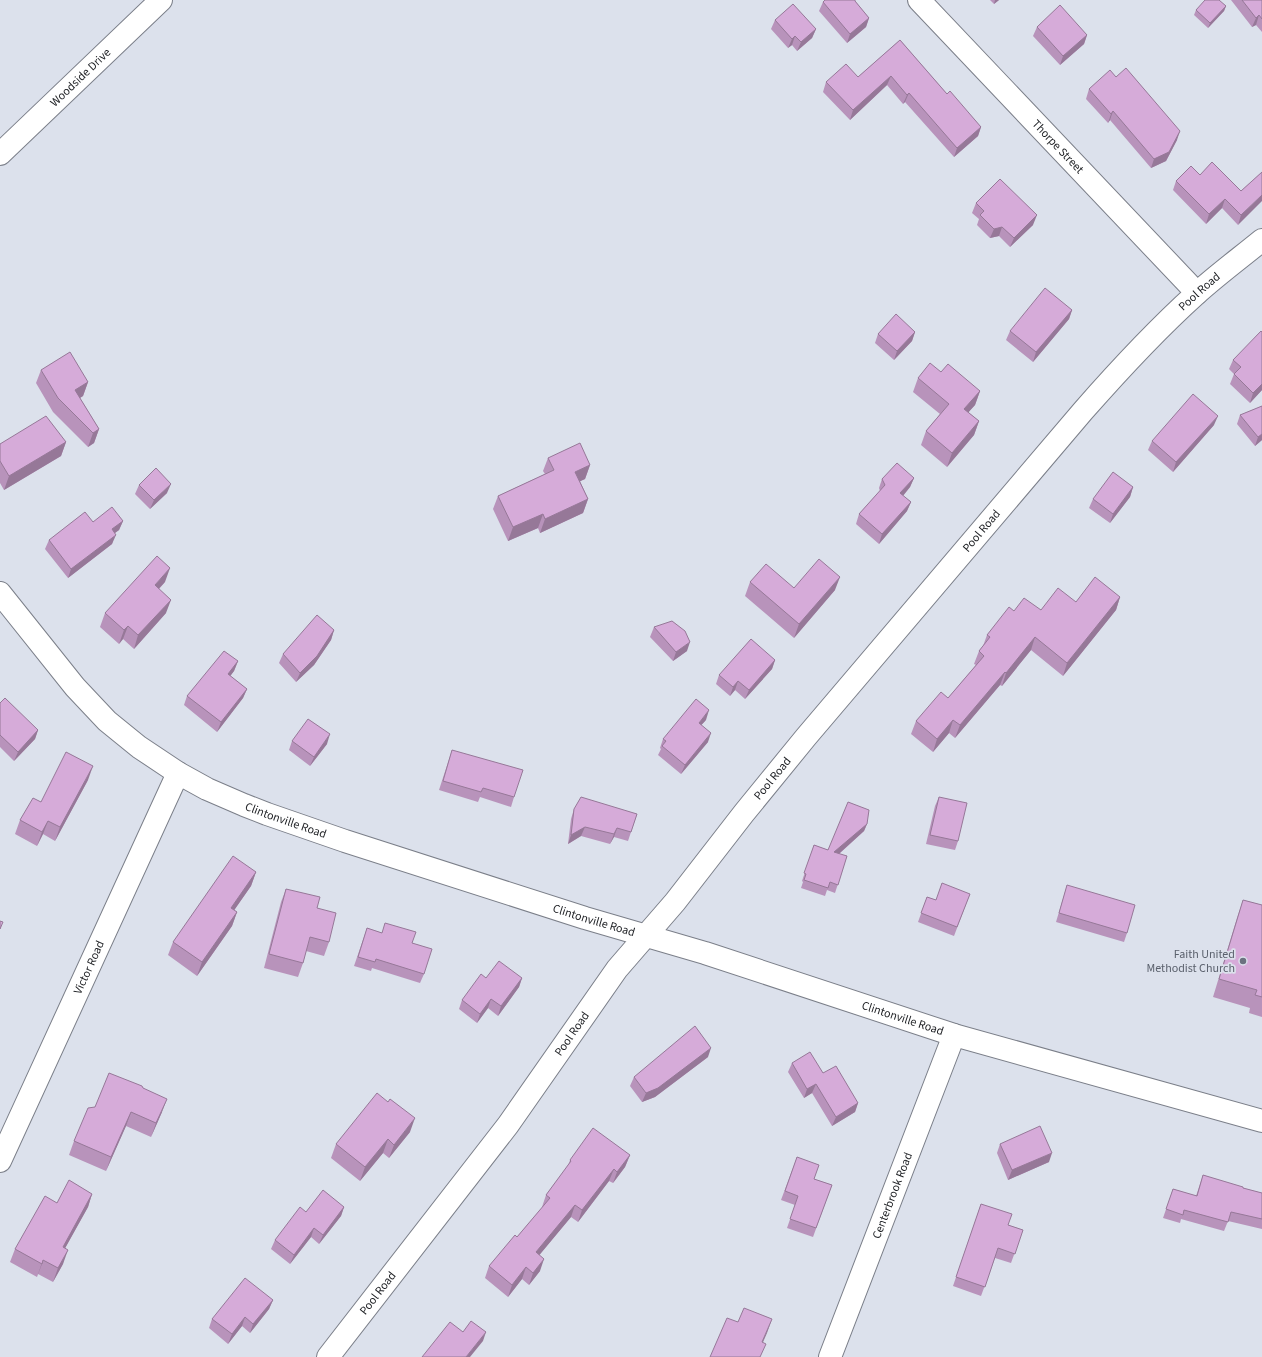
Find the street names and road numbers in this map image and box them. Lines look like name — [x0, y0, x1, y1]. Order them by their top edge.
street label: Woodside Drive — [46, 44, 115, 111]
street label: Thorpe Street — [1028, 116, 1088, 178]
street label: Pool Road — [1175, 269, 1224, 315]
street label: Pool Road — [959, 506, 1005, 556]
street label: Pool Road — [750, 754, 795, 804]
street label: Clintonville Road — [242, 798, 329, 843]
street label: Clintonville Road — [550, 900, 637, 941]
street label: Victor Road — [70, 938, 109, 997]
street label: Clintonville Road — [859, 997, 946, 1040]
street label: Pool Road — [551, 1008, 594, 1060]
street label: Centerbrook Road — [868, 1150, 917, 1241]
street label: Pool Road — [356, 1268, 400, 1319]

